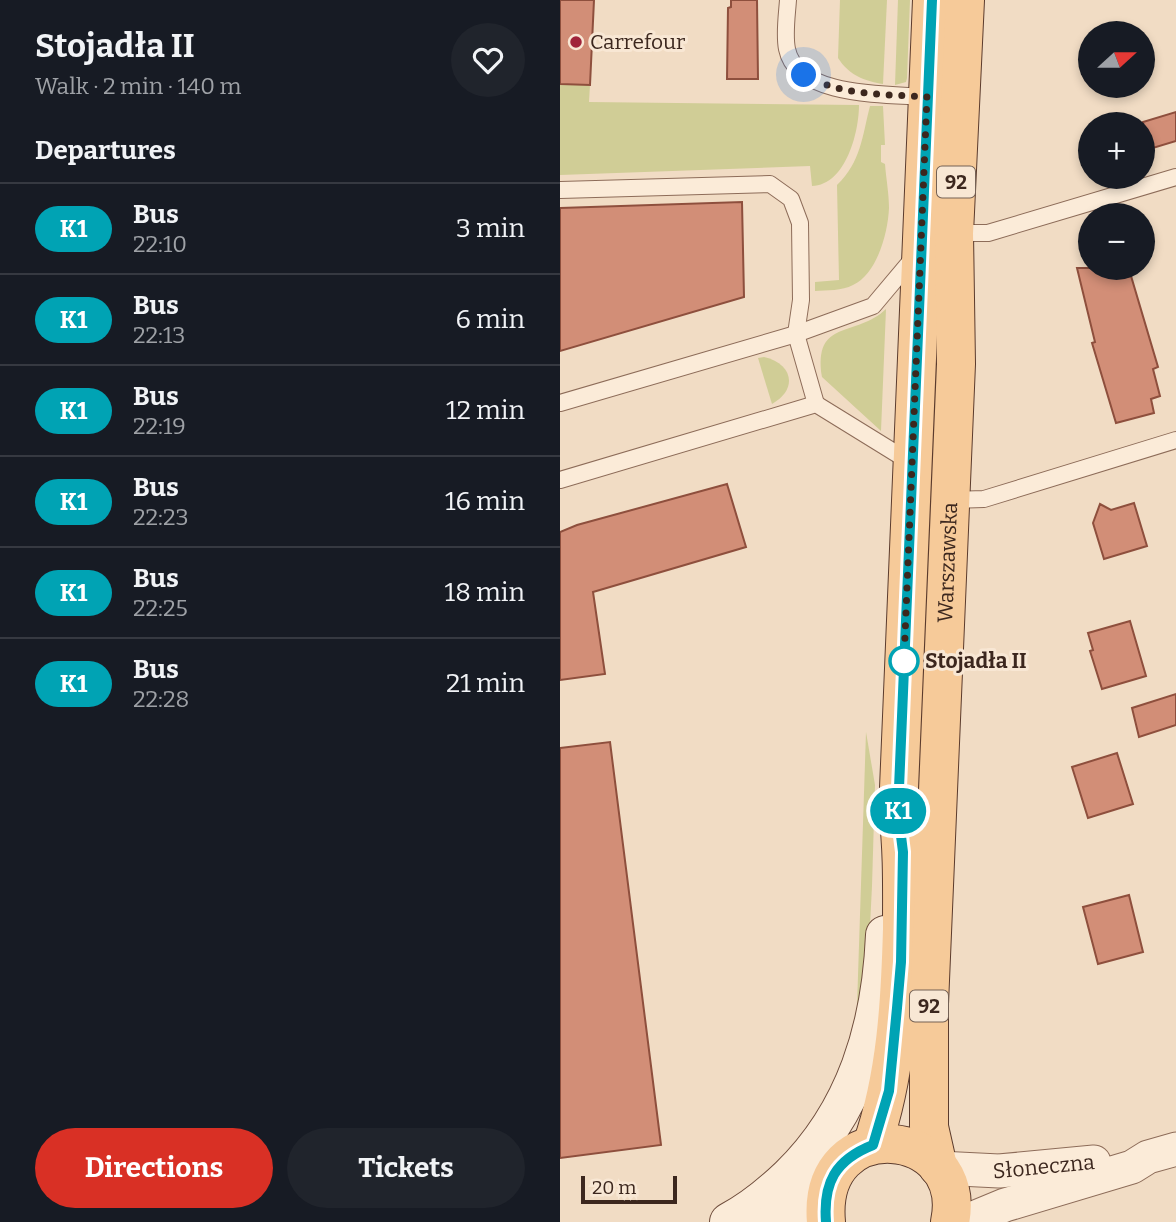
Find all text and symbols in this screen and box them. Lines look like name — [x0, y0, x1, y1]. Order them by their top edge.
north arrow — [1078, 21, 1155, 98]
map controls — [1078, 21, 1155, 280]
button: heart — [451, 23, 525, 97]
text: Stojadła II — [35, 26, 195, 66]
place label: Carrefour — [590, 29, 685, 55]
marker: Carrefour — [568, 34, 584, 50]
your location — [786, 57, 821, 92]
text: Walk · 2 min · 140 m — [35, 72, 242, 100]
button: + — [1078, 112, 1155, 189]
text: Departures — [35, 135, 176, 166]
road number: 92 — [937, 166, 975, 198]
text: Bus — [133, 199, 179, 230]
button: − — [1078, 203, 1155, 280]
text: 3 min — [456, 213, 525, 244]
text: K1 — [60, 215, 87, 243]
text: 22:10 — [133, 230, 187, 258]
text: Bus — [133, 290, 179, 321]
text: 6 min — [456, 304, 525, 335]
text: K1 — [60, 306, 87, 334]
text: 22:13 — [133, 321, 185, 349]
text: Bus — [133, 381, 179, 412]
text: 12 min — [446, 395, 525, 426]
text: K1 — [60, 397, 87, 425]
text: 22:19 — [133, 412, 186, 440]
text: Bus — [133, 472, 179, 503]
text: 16 min — [445, 486, 525, 517]
text: K1 — [60, 488, 87, 516]
street label: Warszawska — [932, 501, 963, 623]
text: 22:23 — [133, 503, 189, 531]
text: Bus — [133, 563, 179, 594]
text: 18 min — [445, 577, 525, 608]
text: K1 — [60, 579, 87, 607]
text: 22:25 — [133, 594, 188, 622]
marker: Stojadła II — [889, 646, 919, 676]
place label: Stojadła II — [925, 648, 1027, 674]
text: Bus — [133, 654, 179, 685]
text: 21 min — [446, 668, 525, 699]
text: K1 — [60, 670, 87, 698]
text: 22:28 — [133, 685, 189, 713]
line badge: K1 — [866, 788, 930, 834]
text: K1 — [884, 797, 912, 825]
road number: 92 — [910, 990, 948, 1022]
button: Directions — [35, 1128, 273, 1208]
button: Tickets — [287, 1128, 525, 1208]
street label: Słoneczna — [992, 1149, 1096, 1185]
scale bar — [581, 1173, 677, 1205]
text: 20 m — [592, 1176, 636, 1199]

